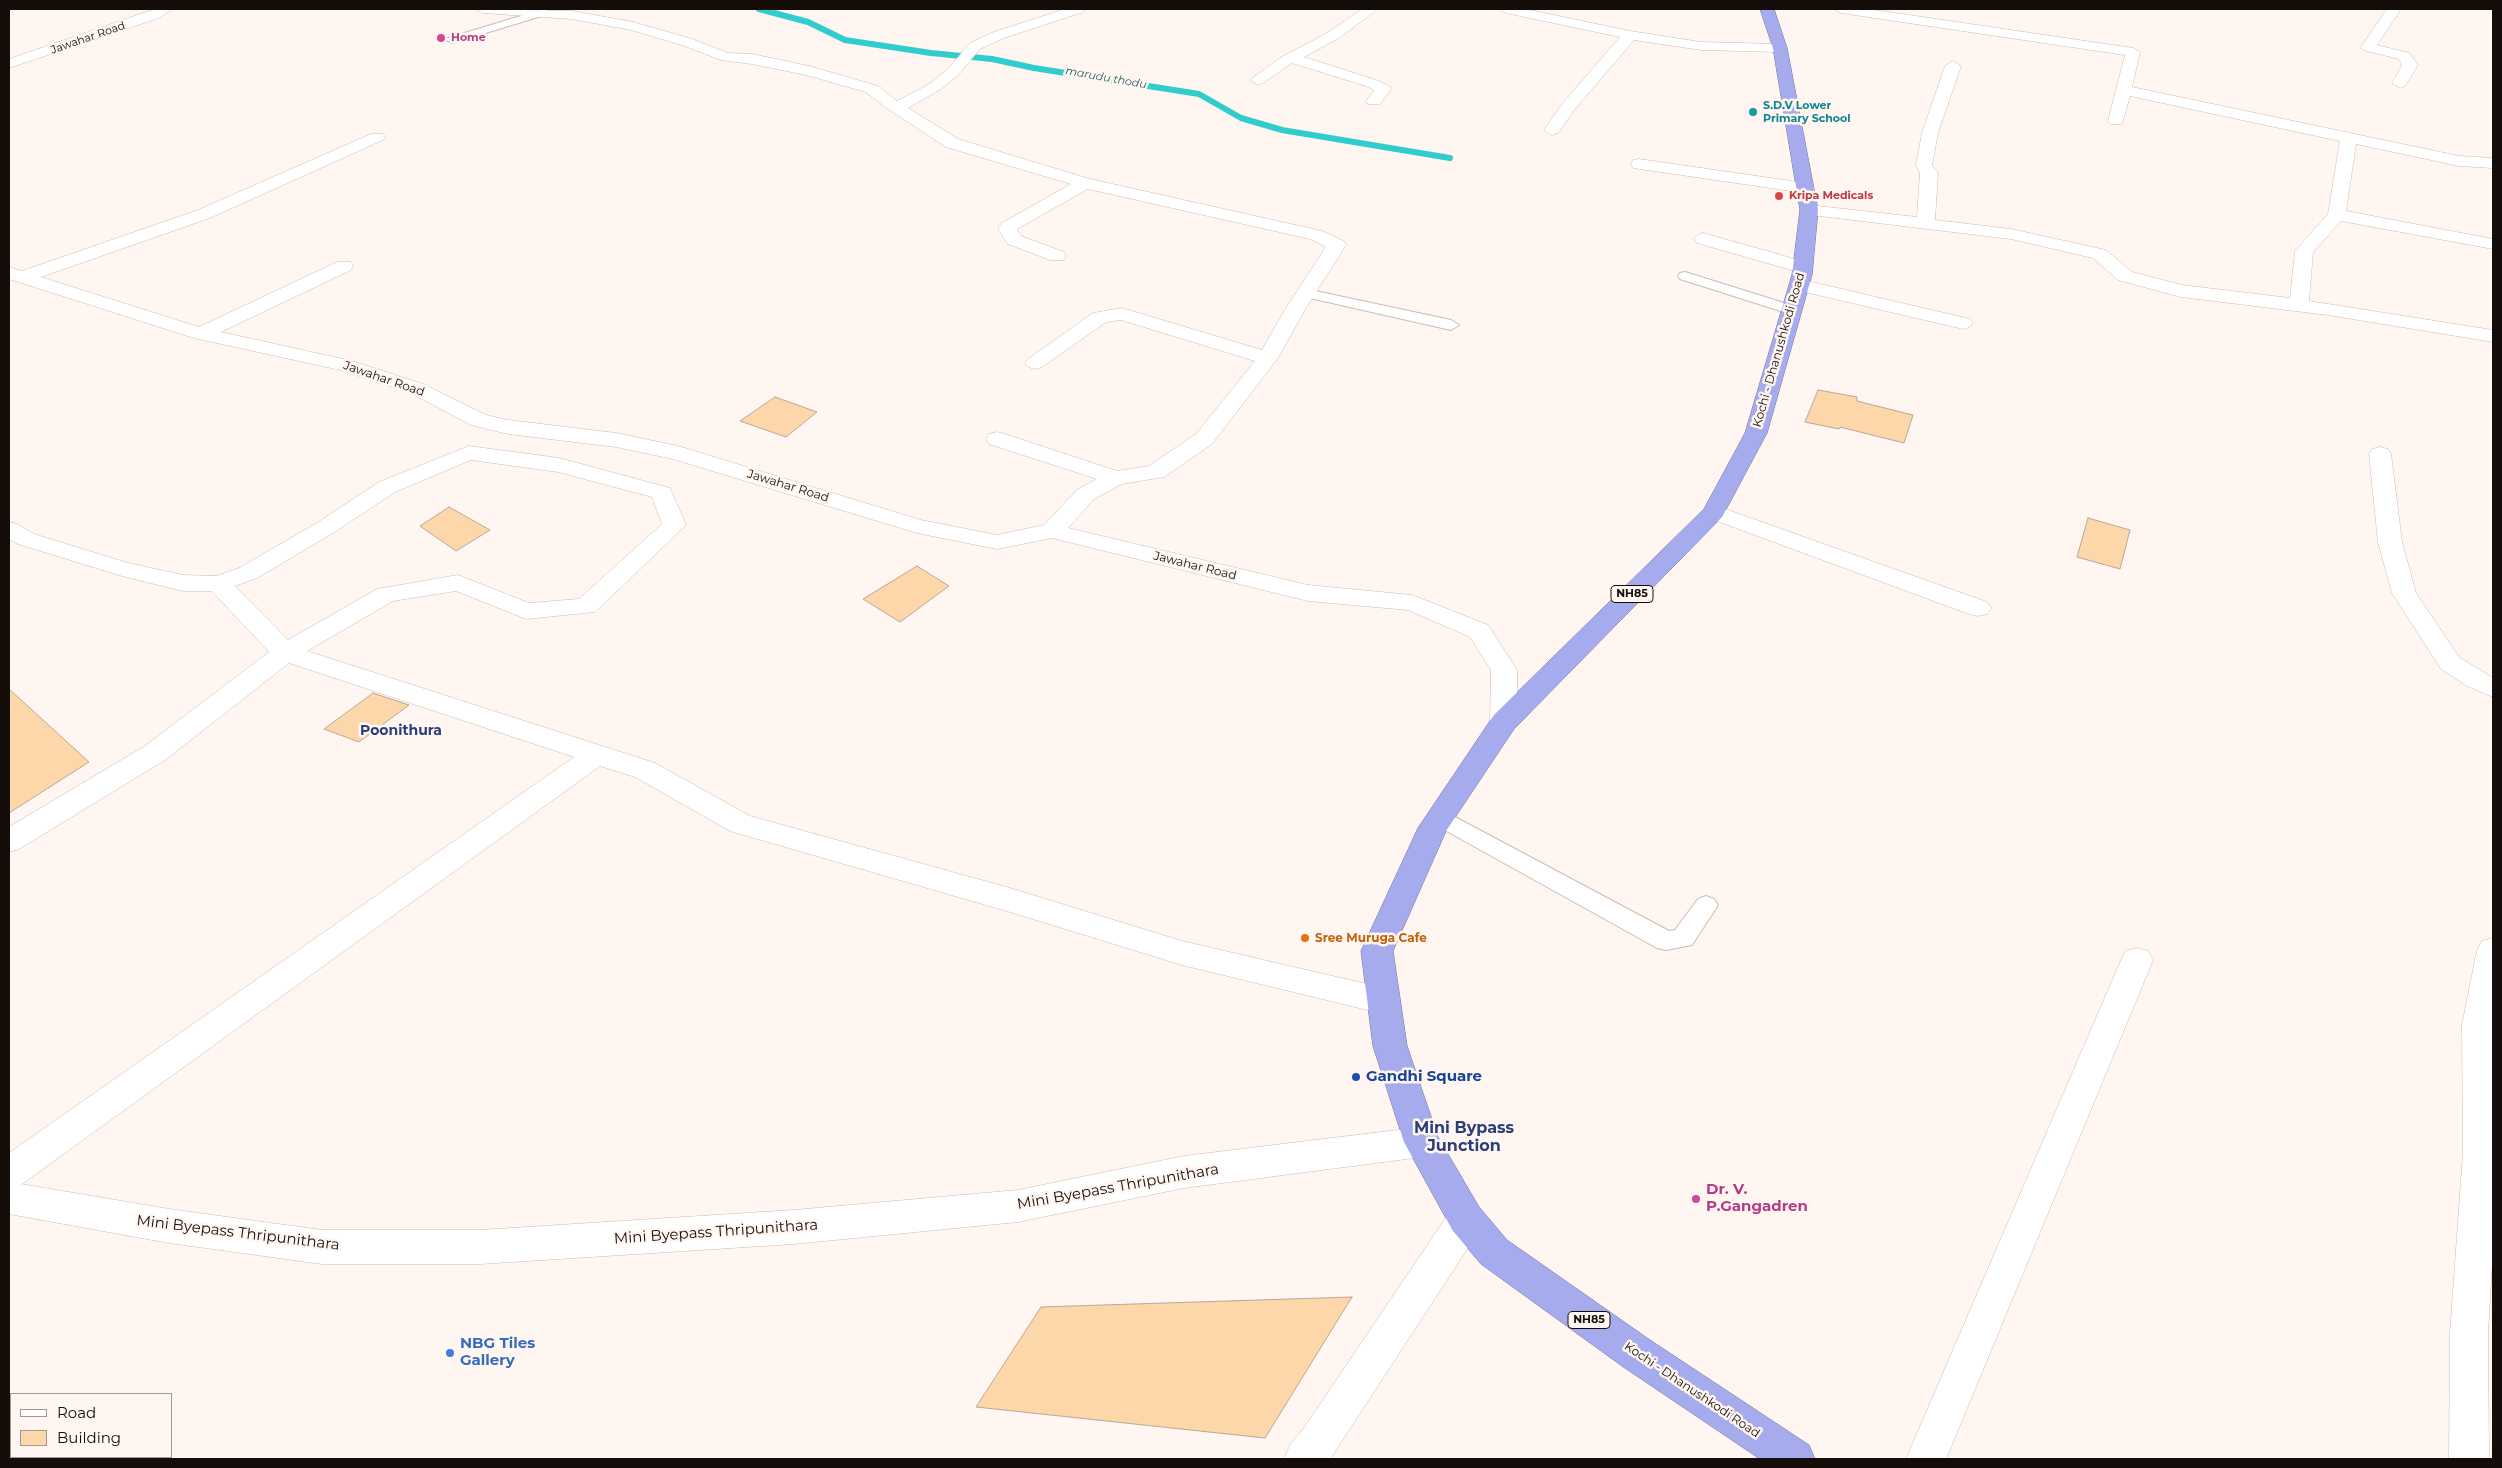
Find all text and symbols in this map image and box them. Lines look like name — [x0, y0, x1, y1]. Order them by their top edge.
street label: Jawahar Road — [49, 19, 127, 57]
place label: Home — [451, 31, 486, 45]
marker: Home — [435, 32, 447, 44]
water label: marudu thodu — [1064, 64, 1148, 92]
place label: S.D.V Lower Primary School — [1763, 99, 1851, 125]
marker: S.D.V Lower Primary School — [1747, 106, 1759, 118]
place label: Kripa Medicals — [1789, 189, 1873, 203]
marker: Kripa Medicals — [1773, 190, 1785, 202]
street label: Kochi - Dhanushkodi Road — [1750, 271, 1808, 429]
street label: Jawahar Road — [342, 358, 426, 400]
street label: Jawahar Road — [745, 467, 831, 505]
street label: Jawahar Road — [1152, 549, 1238, 583]
road number: NH85 — [1611, 586, 1653, 602]
district label: Poonithura — [360, 723, 442, 739]
place label: Sree Muruga Cafe — [1315, 931, 1427, 945]
marker: Sree Muruga Cafe — [1299, 932, 1311, 944]
place label: Gandhi Square — [1366, 1068, 1482, 1086]
marker: Gandhi Square — [1350, 1071, 1362, 1083]
district label: Mini Bypass Junction — [1414, 1118, 1514, 1156]
street label: Mini Byepass Thripunithara — [1016, 1160, 1220, 1214]
place label: Dr. V. P.Gangadren — [1706, 1181, 1808, 1216]
marker: Dr. V. P.Gangadren — [1690, 1193, 1702, 1205]
street label: Mini Byepass Thripunithara — [135, 1212, 341, 1254]
street label: Mini Byepass Thripunithara — [613, 1216, 819, 1248]
road number: NH85 — [1568, 1312, 1610, 1328]
place label: NBG Tiles Gallery — [460, 1335, 535, 1370]
street label: Kochi - Dhanushkodi Road — [1622, 1339, 1762, 1441]
marker: NBG Tiles Gallery — [444, 1347, 456, 1359]
legend — [10, 1393, 172, 1458]
text: Road — [57, 1403, 96, 1422]
text: Building — [57, 1428, 121, 1447]

